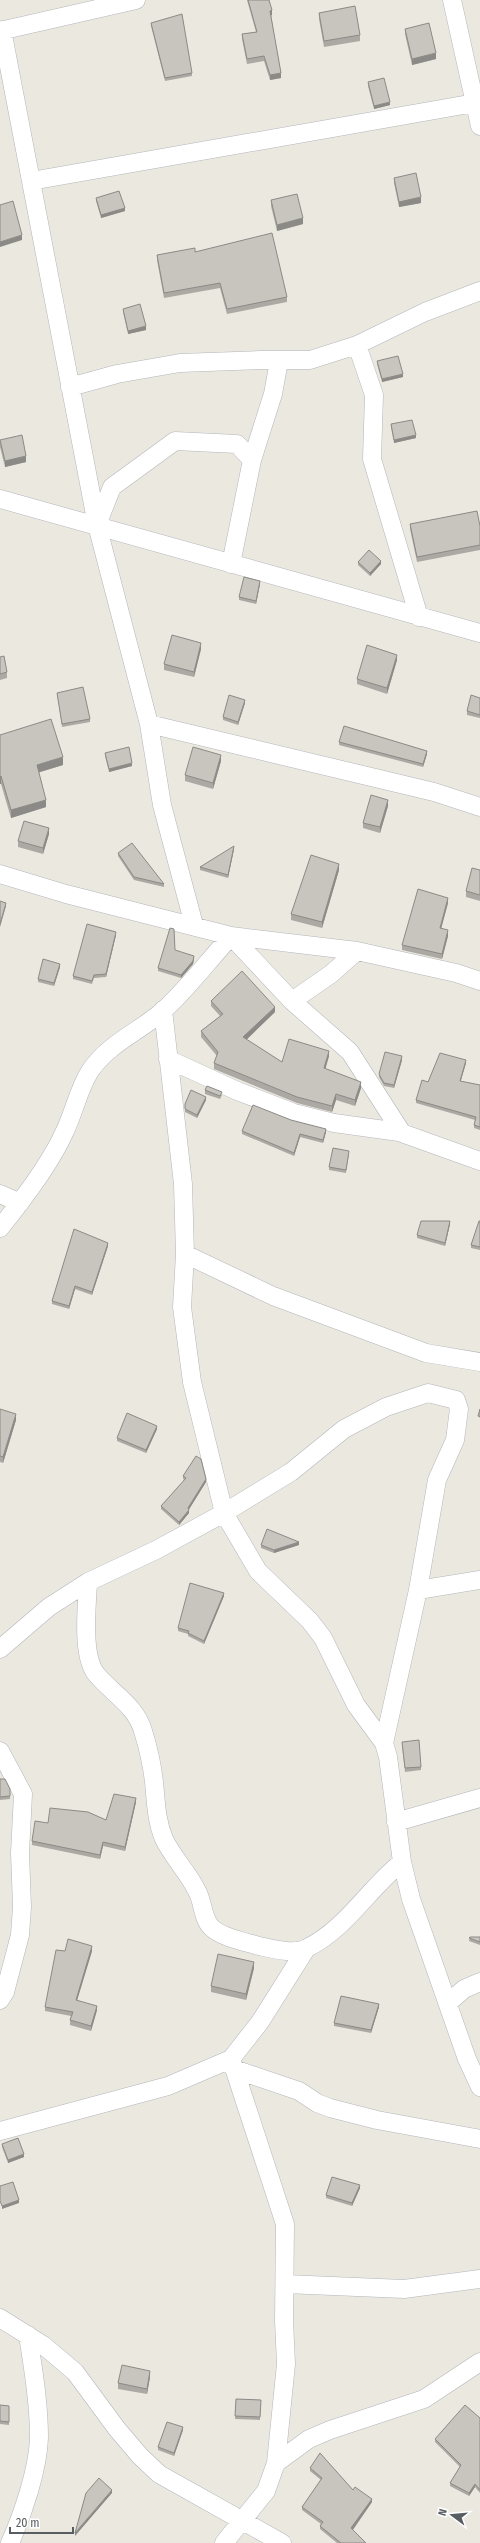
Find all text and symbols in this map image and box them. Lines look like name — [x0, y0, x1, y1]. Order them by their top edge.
north arrow — [432, 2495, 472, 2535]
text: N — [436, 2507, 450, 2517]
scale bar — [10, 2509, 73, 2535]
text: 20 m — [16, 2516, 40, 2530]

